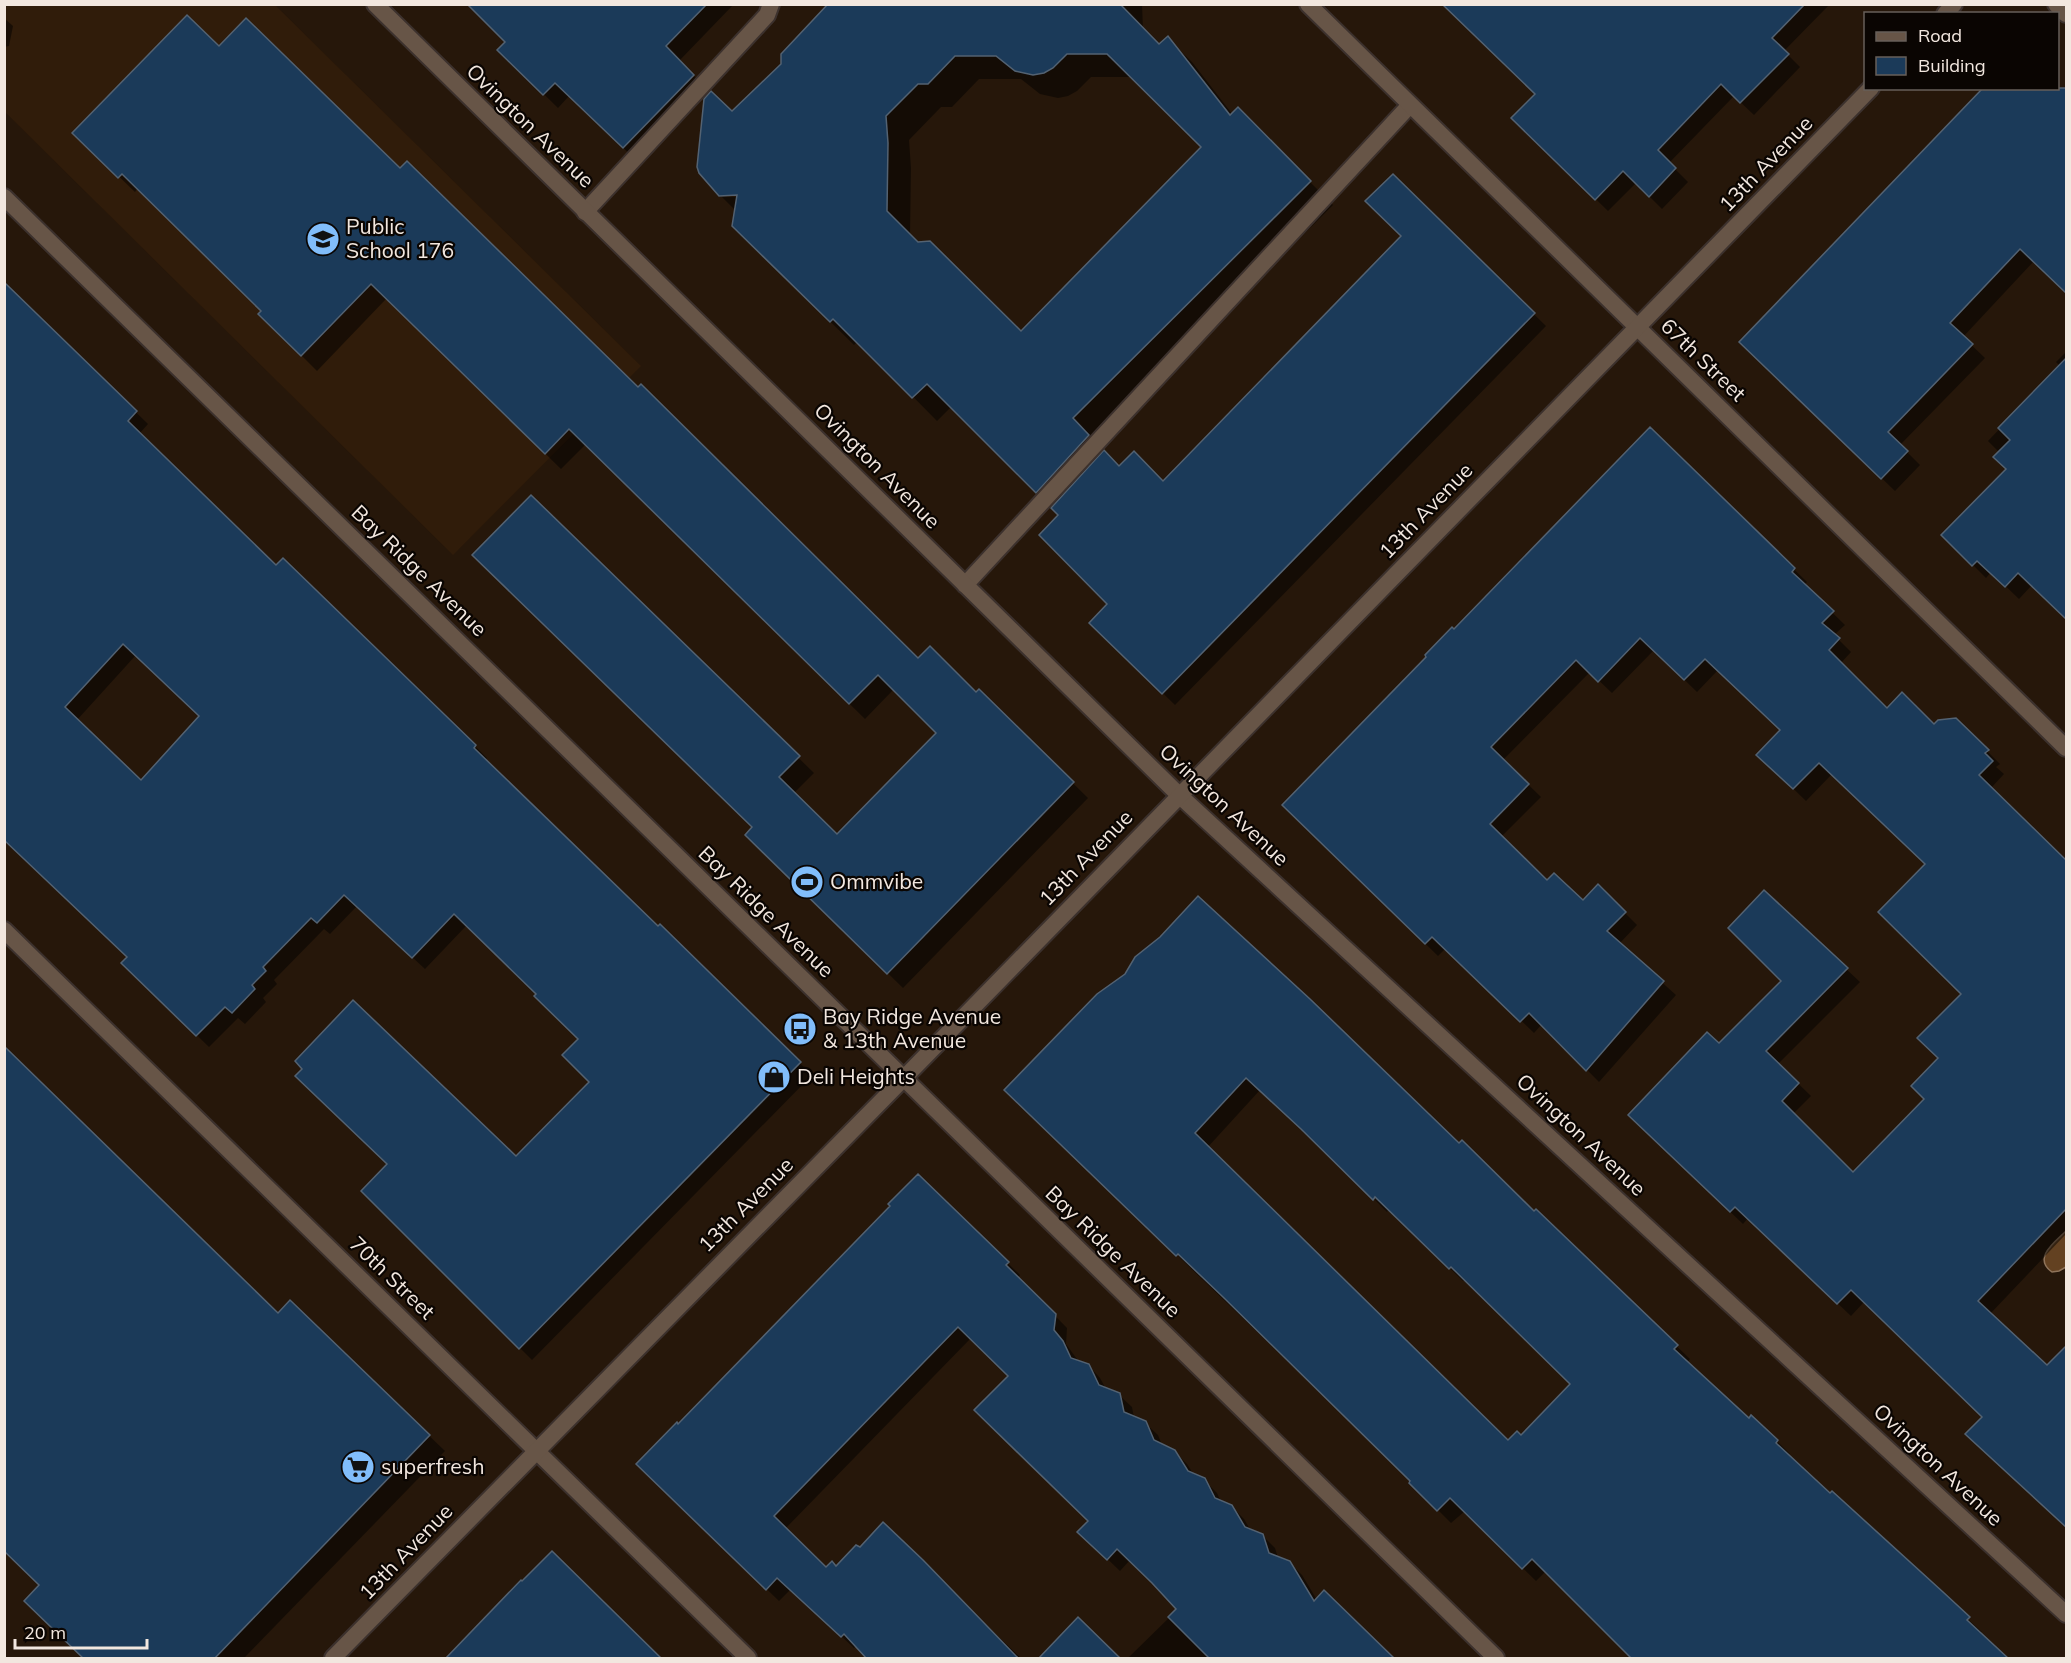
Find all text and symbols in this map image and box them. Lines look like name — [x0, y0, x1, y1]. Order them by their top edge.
legend — [1864, 12, 2059, 90]
text: Road — [1918, 24, 1962, 47]
text: Building — [1918, 54, 1986, 77]
street label: Ovington Avenue — [461, 58, 600, 193]
street label: 13th Avenue — [1713, 110, 1818, 217]
place label: Public School 176 — [346, 213, 454, 263]
school or university icon: Public School 176 — [305, 221, 341, 257]
street label: 67th Street — [1656, 312, 1752, 406]
street label: Ovington Avenue — [809, 397, 946, 534]
street label: 13th Avenue — [1373, 457, 1478, 564]
street label: Bay Ridge Avenue — [347, 499, 493, 642]
street label: Ovington Avenue — [1155, 738, 1295, 871]
street label: 13th Avenue — [1033, 804, 1138, 911]
street label: Bay Ridge Avenue — [694, 840, 840, 983]
sports icon: Ommvibe — [789, 864, 825, 900]
place label: Ommvibe — [830, 868, 923, 894]
place label: Bay Ridge Avenue & 13th Avenue — [823, 1003, 1001, 1053]
bus stop icon: Bay Ridge Avenue & 13th Avenue — [782, 1011, 818, 1047]
shop icon: Deli Heights — [756, 1059, 792, 1095]
place label: Deli Heights — [797, 1063, 915, 1089]
street label: Ovington Avenue — [1512, 1068, 1652, 1201]
street label: 13th Avenue — [692, 1151, 798, 1257]
street label: Bay Ridge Avenue — [1041, 1180, 1187, 1323]
street label: 70th Street — [345, 1230, 441, 1324]
street label: Ovington Avenue — [1869, 1398, 2009, 1531]
supermarket icon: superfresh — [340, 1449, 376, 1485]
place label: superfresh — [381, 1453, 484, 1479]
street label: 13th Avenue — [353, 1498, 458, 1605]
scale bar — [15, 1612, 147, 1650]
text: 20 m — [24, 1621, 66, 1644]

